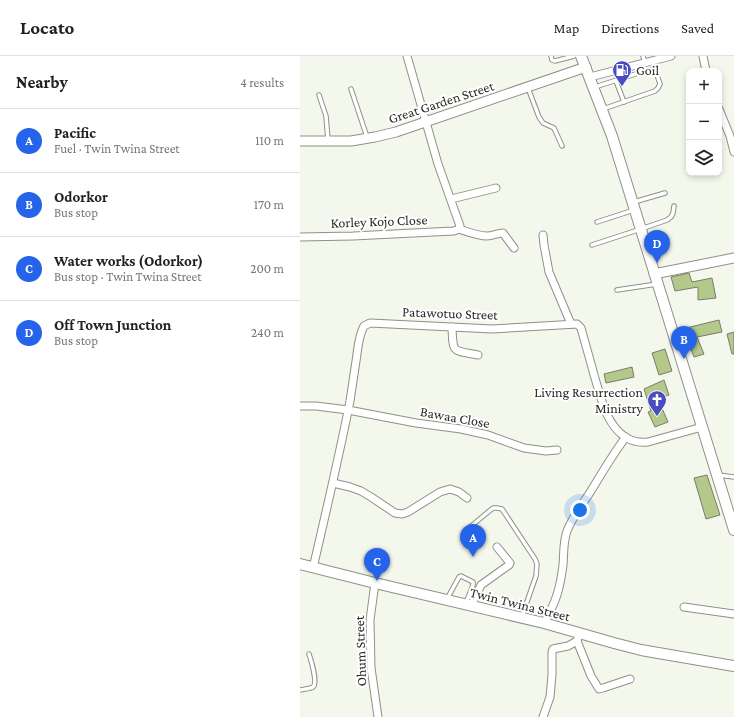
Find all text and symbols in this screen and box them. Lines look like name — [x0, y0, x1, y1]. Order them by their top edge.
text: Locato — [20, 17, 74, 38]
text: Map — [554, 20, 579, 36]
text: Directions — [601, 20, 659, 36]
text: Saved — [681, 20, 714, 36]
fuel station icon: Goil — [611, 59, 633, 87]
place label: Goil — [636, 62, 659, 78]
map controls — [686, 68, 722, 176]
button: + — [686, 68, 722, 104]
text: Nearby — [16, 73, 68, 92]
text: 4 results — [240, 75, 284, 90]
street label: Great Garden Street — [386, 77, 496, 127]
button: − — [686, 104, 722, 140]
text: Pacific — [54, 125, 96, 141]
text: A — [25, 133, 33, 148]
text: 110 m — [255, 133, 284, 148]
button: layers — [686, 140, 722, 176]
text: Fuel · Twin Twina Street — [54, 141, 180, 156]
text: Odorkor — [54, 189, 108, 205]
text: B — [25, 197, 33, 212]
text: 170 m — [254, 197, 284, 212]
text: Bus stop — [54, 205, 98, 220]
street label: Korley Kojo Close — [330, 211, 428, 232]
pin: D — [644, 230, 670, 263]
text: Water works (Odorkor) — [54, 253, 203, 269]
text: C — [25, 261, 33, 276]
text: 200 m — [250, 261, 284, 276]
text: Bus stop · Twin Twina Street — [54, 269, 202, 284]
street label: Patawotuo Street — [402, 303, 499, 323]
text: Off Town Junction — [54, 317, 171, 333]
text: D — [25, 325, 33, 340]
text: 240 m — [251, 325, 284, 340]
pin: B — [671, 326, 697, 359]
text: Bus stop — [54, 333, 98, 348]
place label: Living Resurrection Ministry — [534, 384, 644, 416]
church icon: Living Resurrection Ministry — [646, 389, 668, 417]
street label: Bawaa Close — [419, 403, 491, 431]
your location — [570, 500, 590, 520]
pin: A — [460, 524, 486, 557]
pin: C — [364, 548, 390, 581]
street label: Twin Twina Street — [468, 584, 572, 624]
street label: Ohum Street — [351, 615, 369, 687]

